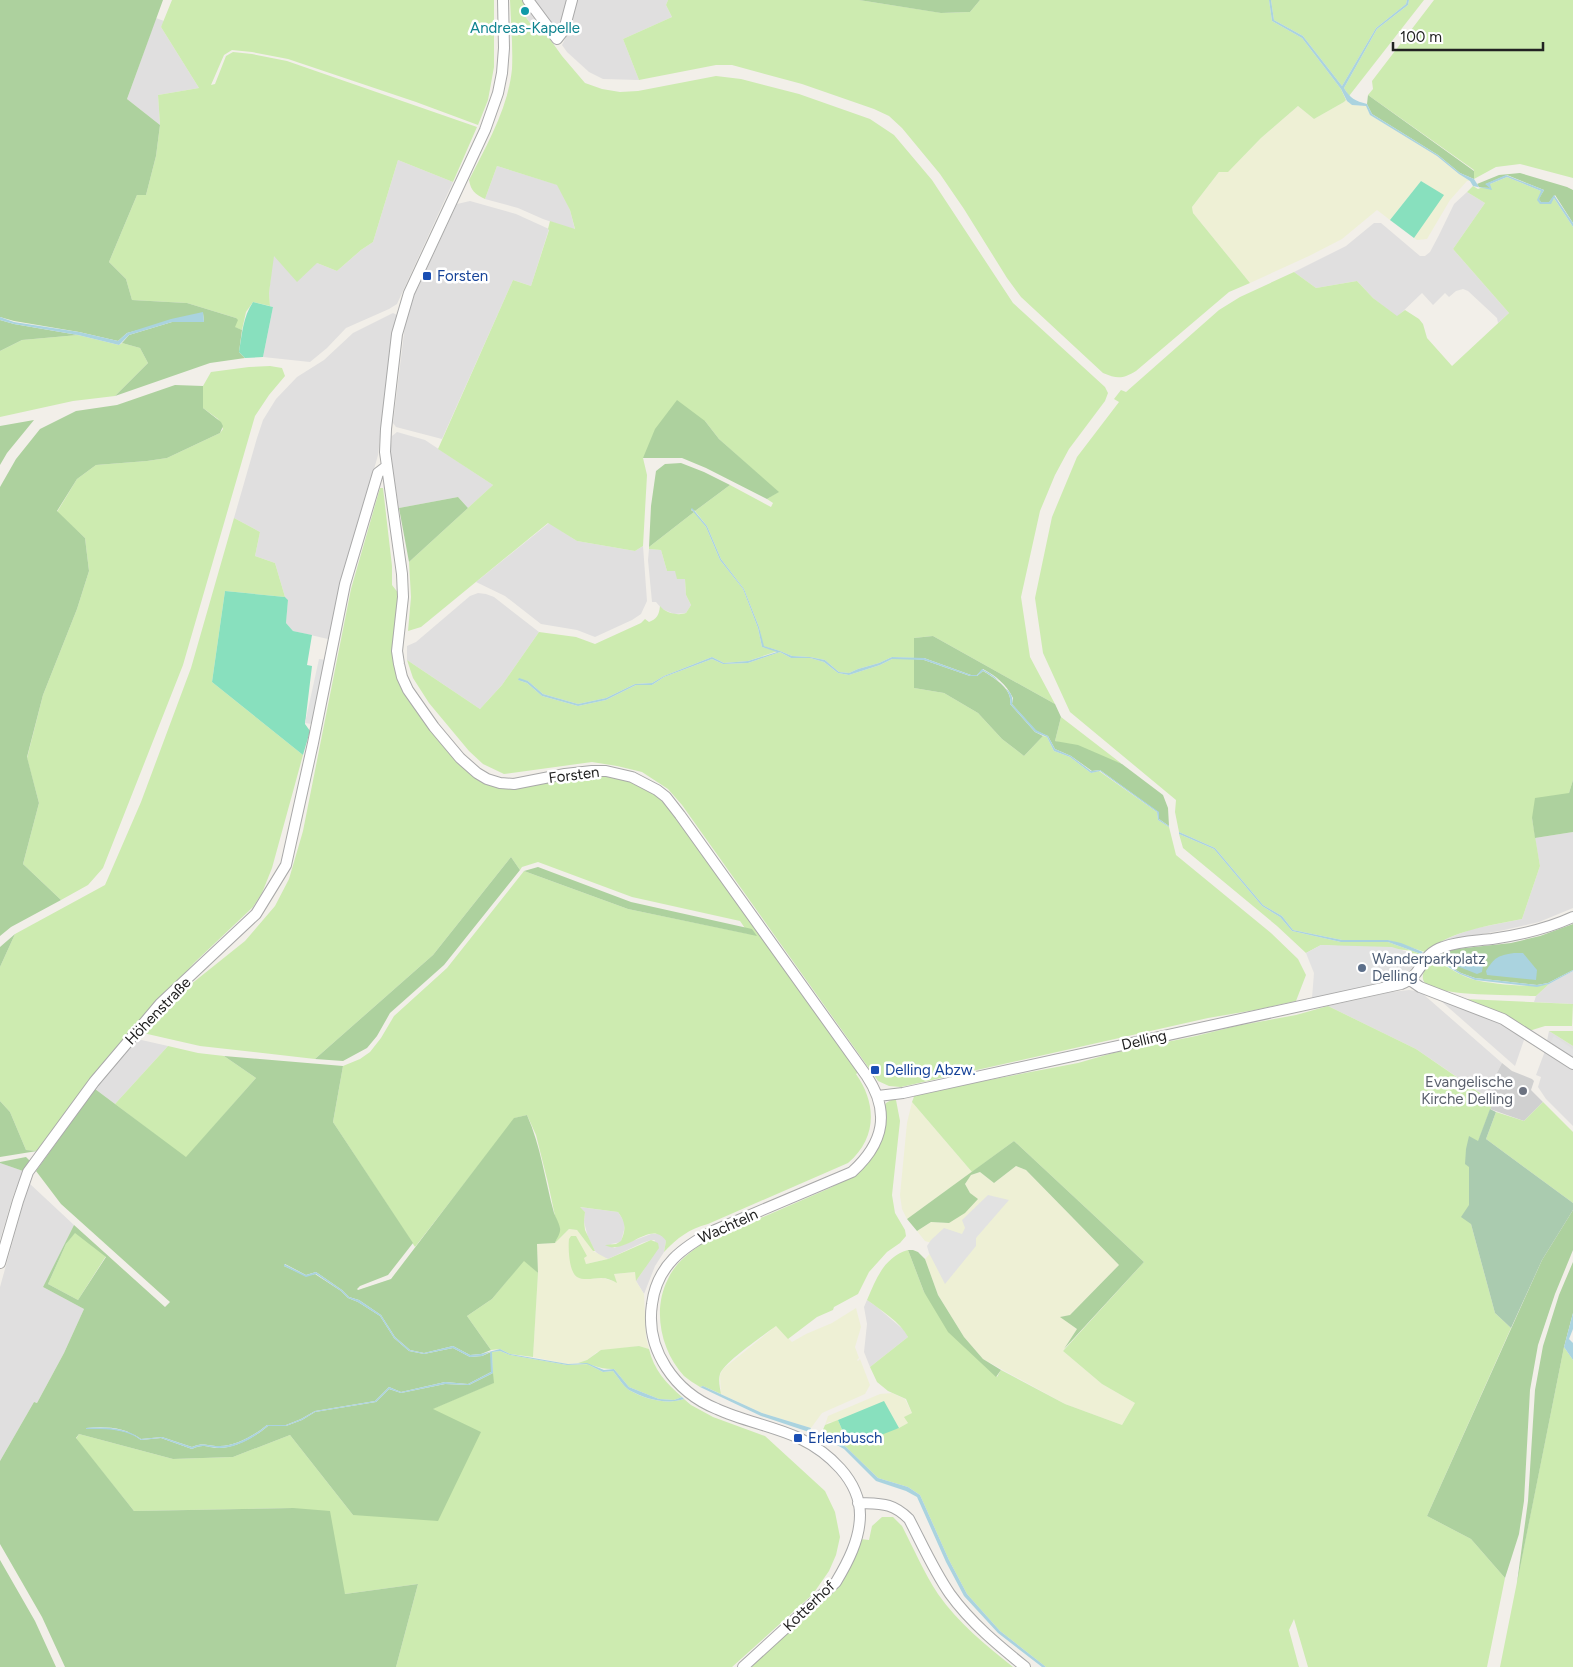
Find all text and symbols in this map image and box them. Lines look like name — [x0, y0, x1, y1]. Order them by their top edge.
marker: Andreas-Kapelle — [519, 5, 531, 17]
place label: Andreas-Kapelle — [470, 19, 580, 37]
scale bar — [1393, 20, 1543, 52]
text: 100 m — [1400, 28, 1442, 46]
place label: Forsten — [437, 267, 488, 285]
marker: Forsten — [421, 270, 433, 282]
street label: Forsten — [548, 763, 600, 787]
place label: Wanderparkplatz Delling — [1372, 950, 1486, 985]
marker: Wanderparkplatz Delling — [1356, 962, 1368, 974]
street label: Höhenstraße — [121, 973, 195, 1049]
street label: Delling — [1120, 1026, 1168, 1054]
place label: Delling Abzw. — [885, 1061, 976, 1079]
marker: Delling Abzw. — [869, 1064, 881, 1076]
place label: Evangelische Kirche Delling — [1421, 1073, 1513, 1108]
marker: Evangelische Kirche Delling — [1517, 1085, 1529, 1097]
street label: Wachteln — [695, 1205, 761, 1247]
place label: Erlenbusch — [808, 1429, 882, 1447]
marker: Erlenbusch — [792, 1432, 804, 1444]
street label: Kotterhof — [779, 1577, 839, 1635]

